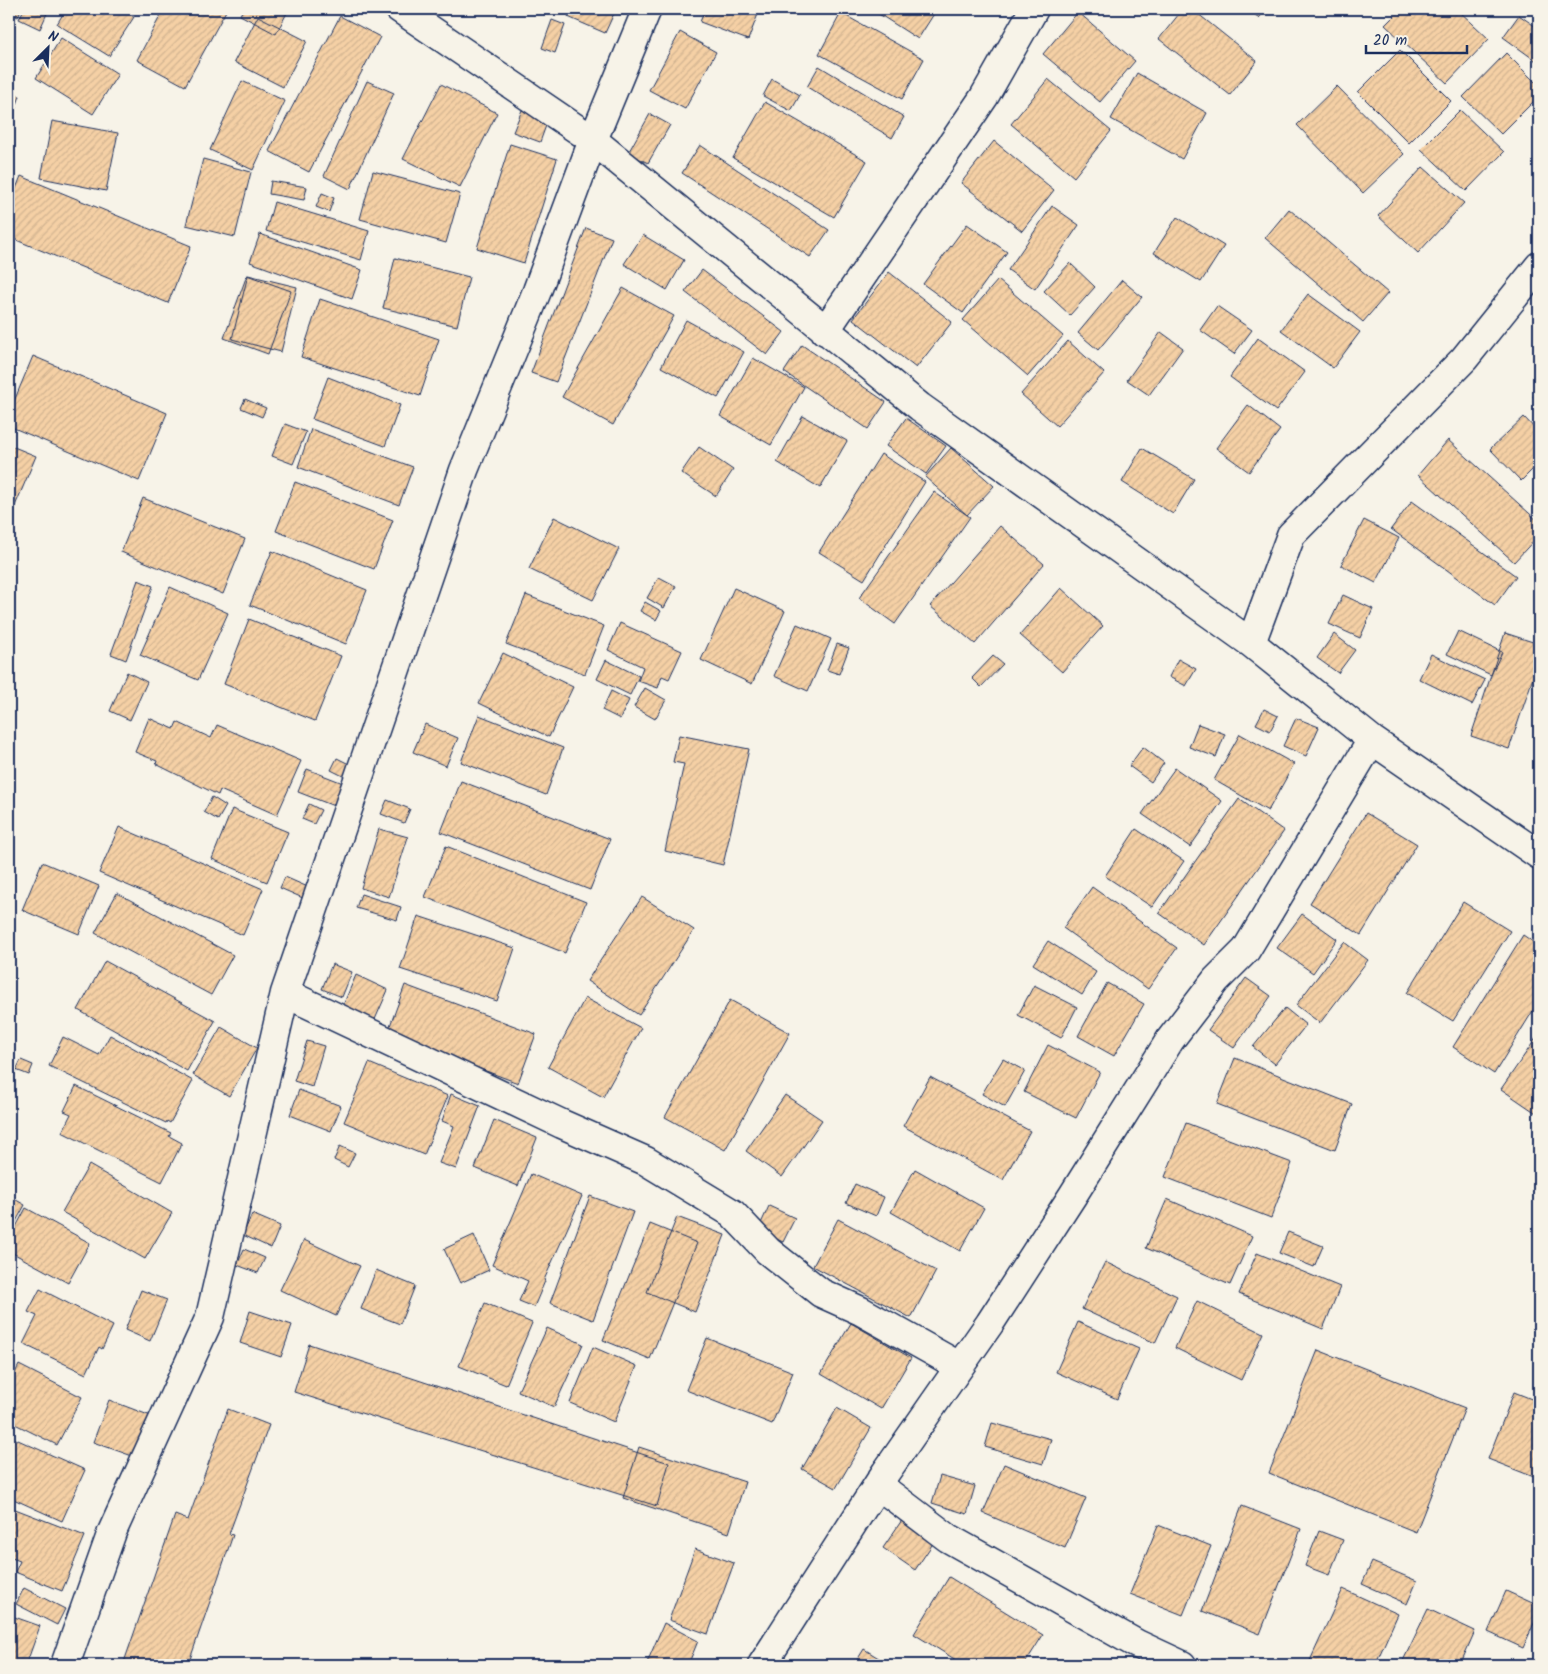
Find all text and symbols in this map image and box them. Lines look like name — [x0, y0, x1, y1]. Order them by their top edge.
north arrow — [22, 22, 72, 72]
scale bar — [1366, 22, 1467, 54]
text: N — [44, 25, 62, 49]
text: 20 m — [1373, 29, 1407, 53]

